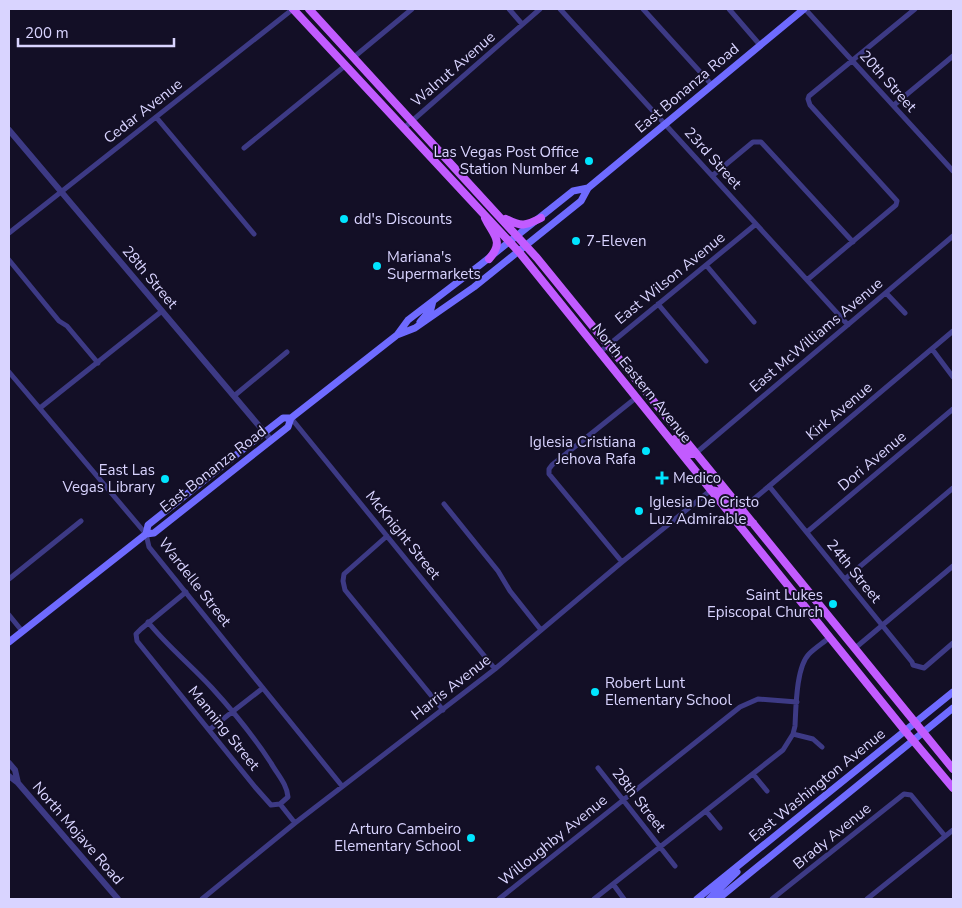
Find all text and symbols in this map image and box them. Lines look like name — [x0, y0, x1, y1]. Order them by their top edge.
scale bar — [18, 15, 174, 47]
text: 200 m — [25, 23, 69, 43]
street label: Walnut Avenue — [407, 27, 499, 111]
street label: East Bonanza Road — [631, 39, 743, 137]
street label: 20th Street — [855, 46, 922, 117]
street label: Cedar Avenue — [100, 74, 186, 148]
street label: 23rd Street — [680, 123, 747, 194]
place label: Las Vegas Post Office Station Number 4 — [433, 142, 579, 179]
marker: Las Vegas Post Office Station Number 4 — [583, 155, 595, 167]
place label: dd's Discounts — [354, 209, 452, 229]
marker: dd's Discounts — [338, 213, 350, 225]
street label: East Wilson Avenue — [611, 227, 729, 329]
place label: 7-Eleven — [586, 231, 646, 251]
marker: 7-Eleven — [570, 235, 582, 247]
street label: 28th Street — [118, 241, 183, 313]
place label: Mariana's Supermarkets — [387, 247, 481, 284]
marker: Mariana's Supermarkets — [371, 260, 383, 272]
street label: East McWilliams Avenue — [745, 273, 887, 397]
street label: North Eastern Avenue — [587, 319, 697, 447]
street label: Kirk Avenue — [802, 377, 876, 445]
street label: East Bonanza Road — [156, 421, 270, 517]
street label: Dori Avenue — [834, 427, 910, 495]
place label: Iglesia Cristiana Jehova Rafa — [529, 432, 636, 469]
marker: Iglesia Cristiana Jehova Rafa — [640, 445, 652, 457]
place label: East Las Vegas Library — [62, 460, 155, 497]
place label: Medico — [673, 468, 721, 488]
marker: Medico — [655, 471, 669, 485]
marker: East Las Vegas Library — [159, 473, 171, 485]
street label: McKnight Street — [361, 487, 445, 584]
place label: Iglesia De Cristo Luz Admirable — [649, 492, 759, 529]
marker: Iglesia De Cristo Luz Admirable — [633, 505, 645, 517]
street label: Wardelle Street — [154, 534, 236, 631]
street label: 24th Street — [822, 535, 886, 608]
place label: Saint Lukes Episcopal Church — [707, 585, 823, 622]
marker: Saint Lukes Episcopal Church — [827, 598, 839, 610]
street label: Harris Avenue — [407, 650, 495, 724]
place label: Robert Lunt Elementary School — [605, 673, 732, 710]
street label: Manning Street — [184, 682, 265, 775]
marker: Robert Lunt Elementary School — [589, 686, 601, 698]
street label: East Washington Avenue — [745, 724, 889, 846]
street label: 28th Street — [608, 764, 671, 837]
street label: North Mojave Road — [28, 777, 128, 889]
street label: Willoughby Avenue — [495, 790, 611, 890]
street label: Brady Avenue — [789, 798, 875, 874]
place label: Arturo Cambeiro Elementary School — [334, 819, 462, 856]
marker: Arturo Cambeiro Elementary School — [465, 832, 477, 844]

